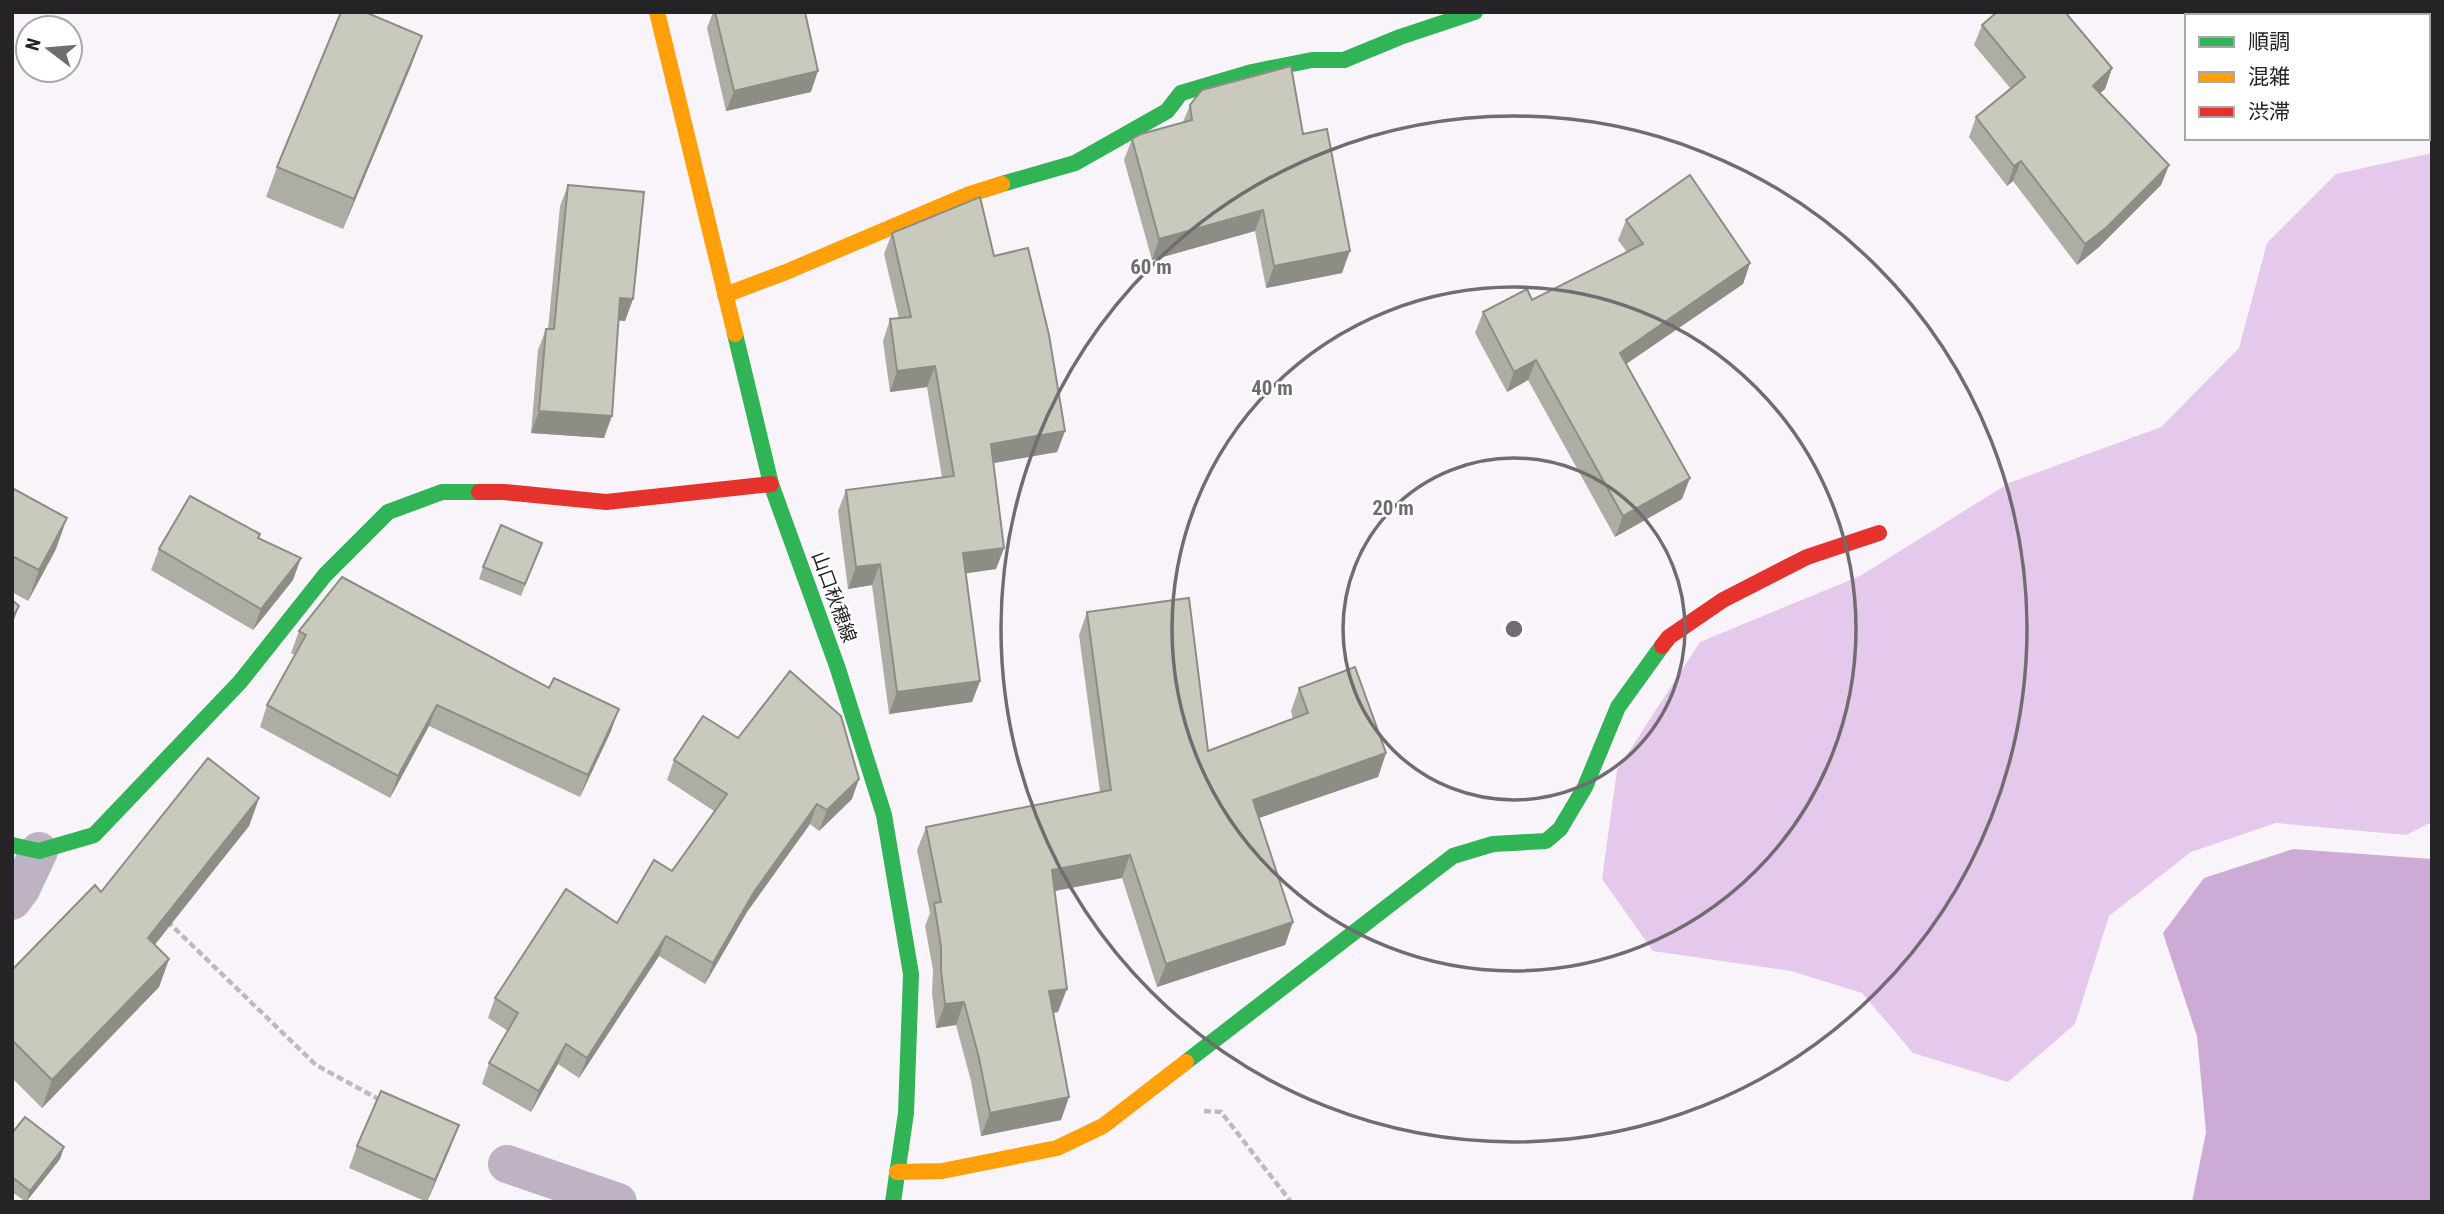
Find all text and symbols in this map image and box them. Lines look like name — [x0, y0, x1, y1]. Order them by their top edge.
north arrow — [14, 14, 84, 84]
legend — [2185, 14, 2430, 140]
text: 順調 — [2248, 30, 2290, 54]
text: N — [20, 36, 46, 53]
text: 混雑 — [2248, 65, 2290, 89]
text: 渋滞 — [2248, 100, 2290, 124]
text: 60 m — [1130, 255, 1172, 279]
text: 40 m — [1251, 376, 1293, 400]
text: 20 m — [1372, 496, 1414, 520]
street label: 山口秋穂線 — [807, 548, 861, 646]
centre of rings — [1502, 617, 1526, 641]

